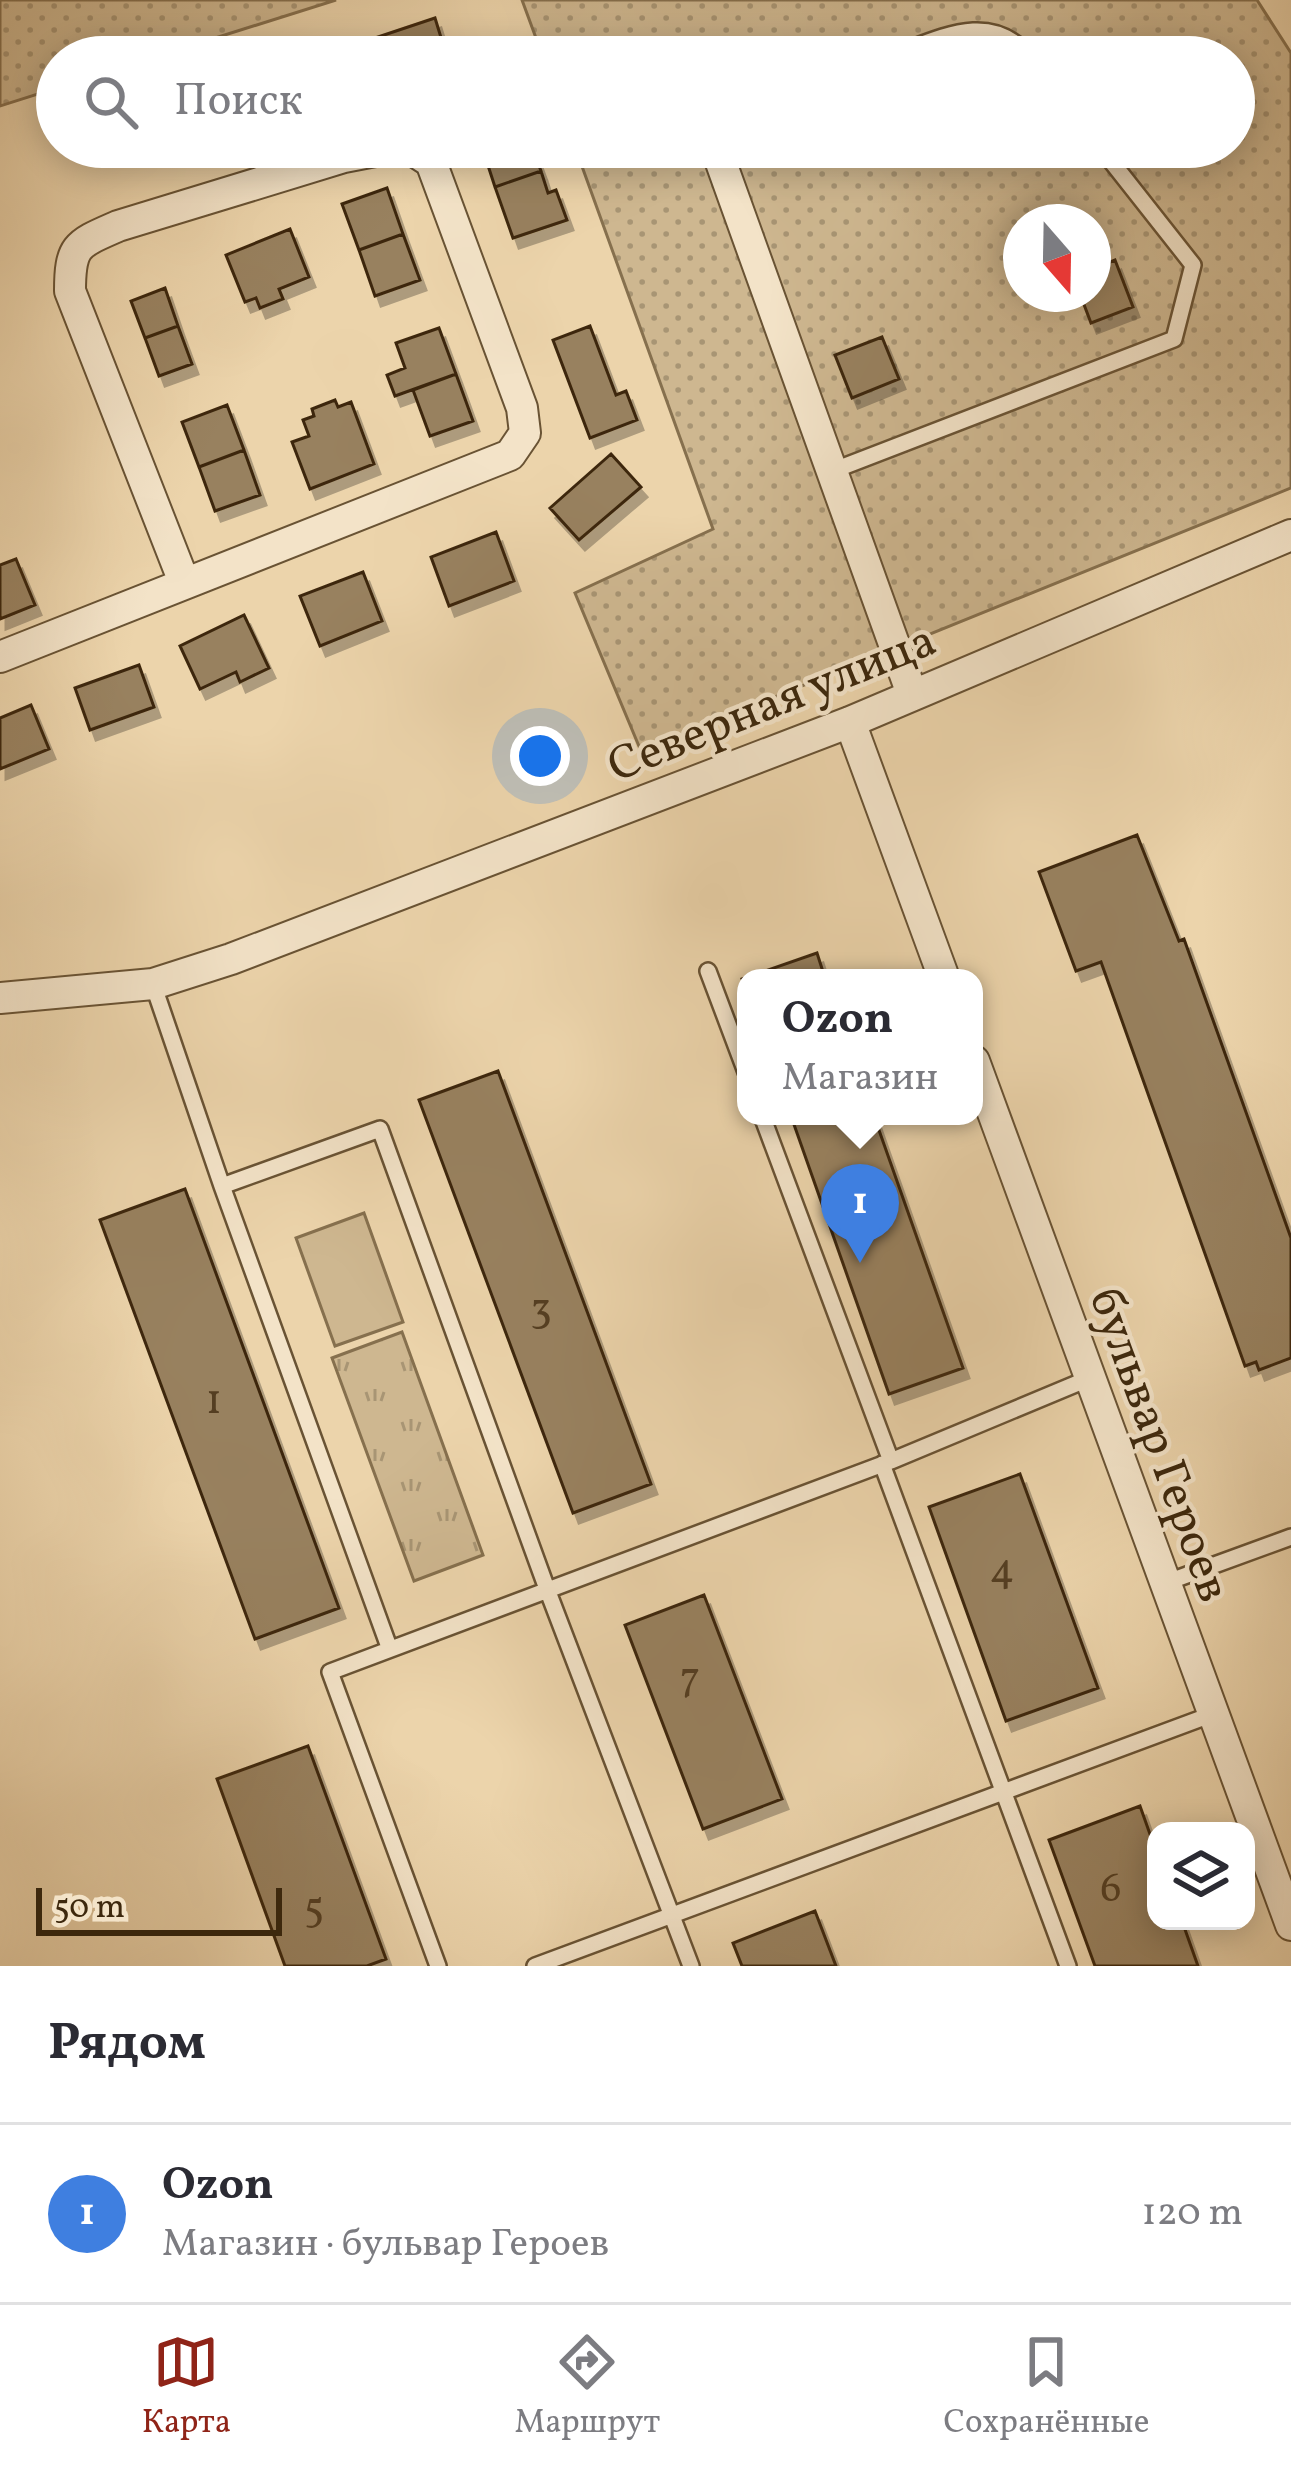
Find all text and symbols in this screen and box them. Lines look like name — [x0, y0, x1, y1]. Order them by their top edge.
search box — [36, 36, 1255, 168]
icon: search — [78, 69, 144, 135]
text: Поиск — [174, 71, 303, 134]
north arrow — [1003, 204, 1111, 312]
street label: Северная улица — [599, 609, 947, 802]
your location — [510, 726, 570, 786]
popup — [737, 969, 983, 1125]
text: Ozon — [782, 989, 893, 1052]
text: Магазин — [782, 1052, 938, 1106]
pin: 1 — [821, 1164, 899, 1263]
street label: бульвар Героев — [1070, 1279, 1246, 1612]
house number: 3 — [530, 1282, 552, 1341]
house number: 1 — [206, 1373, 222, 1432]
house number: 4 — [989, 1542, 1015, 1601]
house number: 7 — [680, 1651, 700, 1710]
map controls — [1147, 1822, 1255, 1930]
button: layers — [1147, 1822, 1255, 1930]
house number: 6 — [1100, 1861, 1122, 1920]
house number: 5 — [304, 1881, 324, 1940]
scale bar — [36, 1882, 282, 1935]
text: 50 m — [54, 1886, 125, 1932]
text: Рядом — [48, 2009, 206, 2080]
text: Ozon — [162, 2155, 274, 2218]
text: 1 — [79, 2187, 95, 2241]
text: 120 m — [1142, 2187, 1243, 2241]
text: Магазин · бульвар Героев — [162, 2218, 609, 2272]
tab: Карта — [142, 2329, 231, 2447]
tab: Маршрут — [515, 2329, 660, 2447]
tab: Сохранённые — [943, 2329, 1149, 2447]

